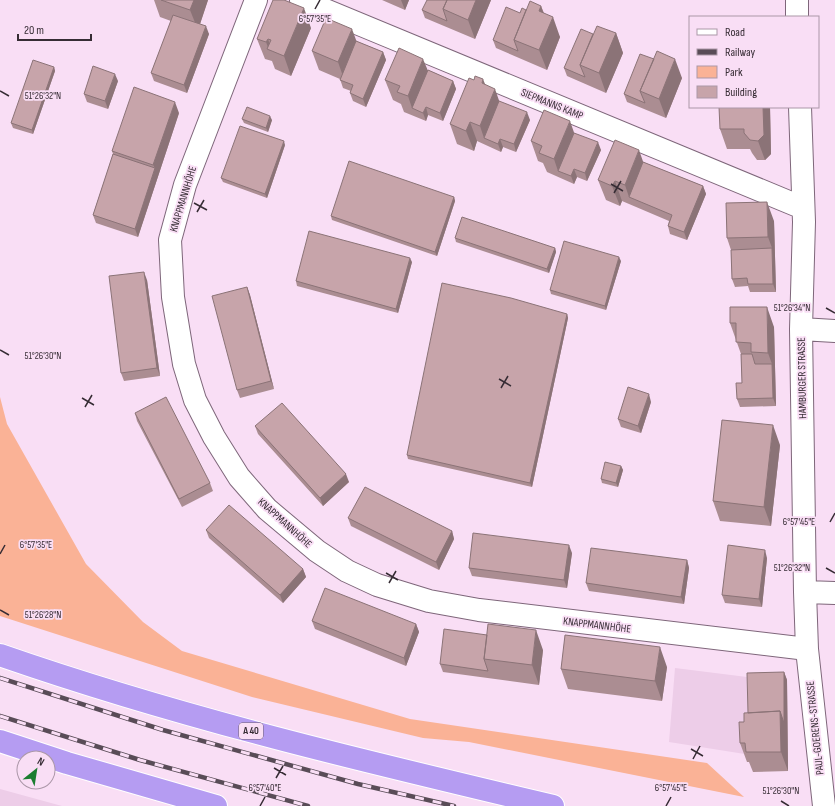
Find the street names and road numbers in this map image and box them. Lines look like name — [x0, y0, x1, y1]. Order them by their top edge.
street label: SIEPMANNS KAMP — [519, 86, 585, 123]
street label: KNAPPMANNHÖHE — [167, 165, 199, 233]
street label: HAMBURGER STRASSE — [795, 337, 809, 419]
street label: KNAPPMANNHÖHE — [255, 495, 315, 551]
street label: KNAPPMANNHÖHE — [562, 614, 632, 636]
street label: PAUL-GOERENS-STRASSE — [804, 681, 826, 775]
road number: A 40 — [239, 723, 263, 739]

